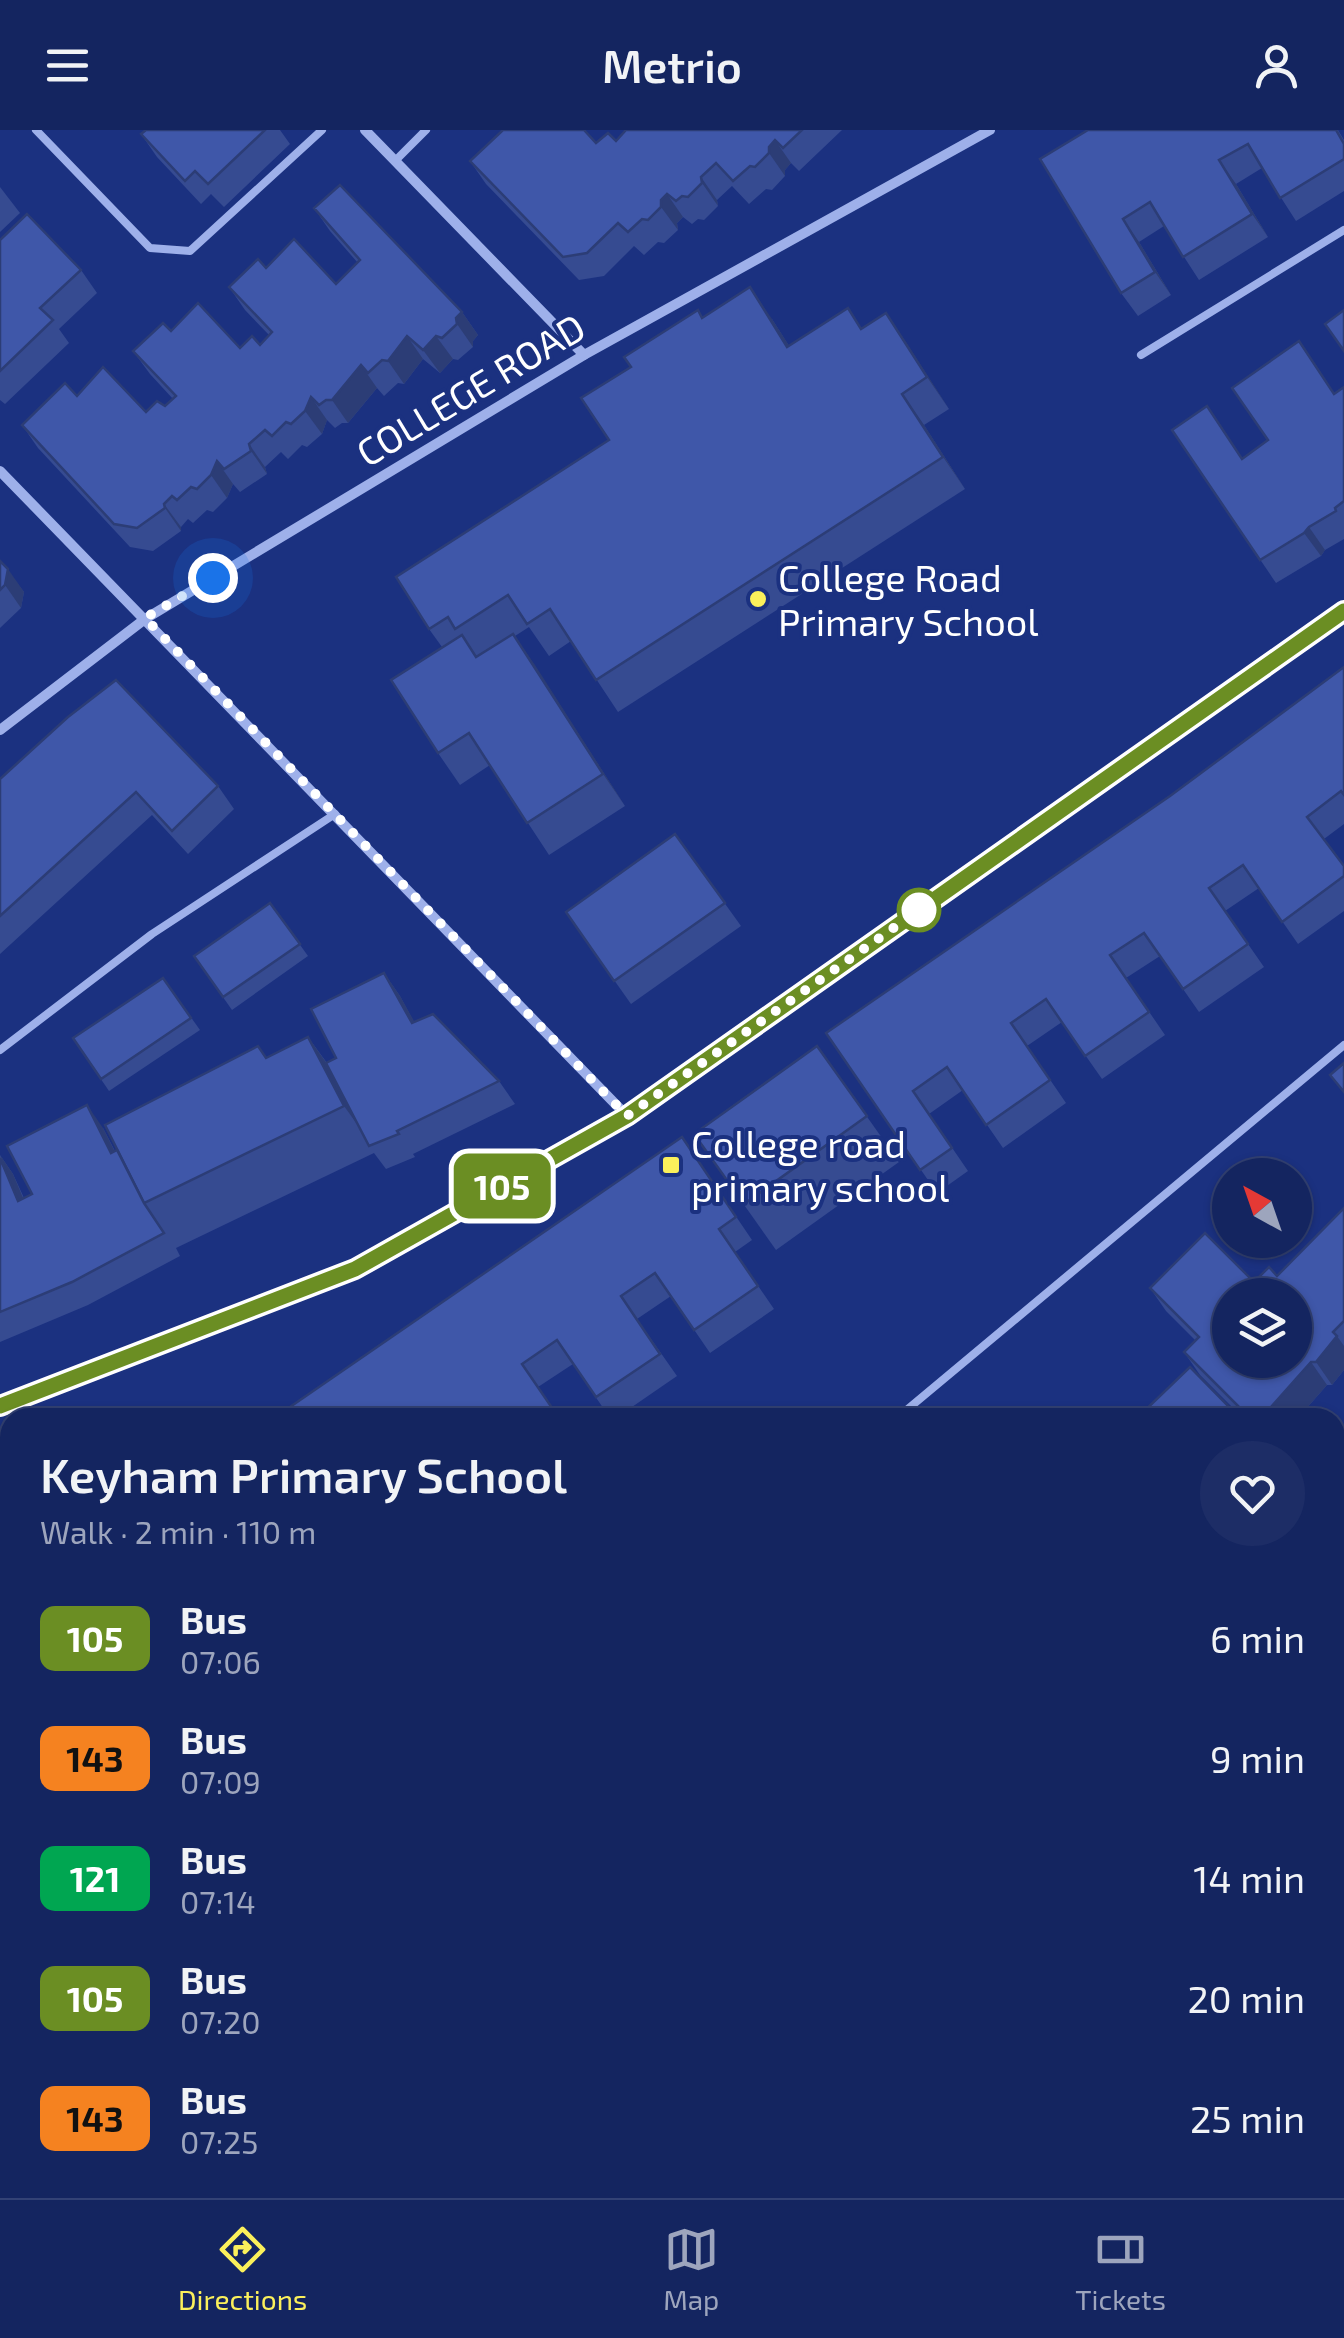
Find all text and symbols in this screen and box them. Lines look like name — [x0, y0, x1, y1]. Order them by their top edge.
icon: menu — [40, 38, 95, 93]
text: Metrio — [602, 38, 742, 92]
icon: person — [1249, 38, 1304, 93]
street label: COLLEGE ROAD — [348, 303, 592, 475]
your location — [188, 553, 238, 603]
place label: College Road Primary School — [778, 554, 1039, 644]
marker: College Road Primary School — [747, 588, 769, 610]
unlabelled marker — [898, 889, 940, 931]
place label: College road primary school — [691, 1120, 949, 1210]
line badge: 105 — [444, 1154, 560, 1218]
marker: College road primary school — [660, 1154, 682, 1176]
north arrow — [1212, 1158, 1312, 1258]
map controls — [1212, 1158, 1312, 1378]
text: 105 — [474, 1165, 530, 1207]
button: layers — [1212, 1278, 1312, 1378]
button: heart — [1200, 1441, 1305, 1546]
text: Keyham Primary School — [40, 1445, 567, 1503]
text: Walk · 2 min · 110 m — [40, 1512, 316, 1550]
text: Bus — [180, 1596, 247, 1642]
text: 6 min — [1210, 1615, 1305, 1661]
text: 105 — [67, 1617, 123, 1659]
text: 07:06 — [180, 1642, 261, 1680]
text: Bus — [180, 1716, 247, 1762]
text: 9 min — [1210, 1735, 1305, 1781]
text: 143 — [66, 1737, 124, 1779]
text: 07:09 — [180, 1762, 261, 1800]
text: Bus — [180, 1836, 247, 1882]
text: 14 min — [1193, 1855, 1305, 1901]
text: 121 — [70, 1857, 120, 1899]
text: 07:14 — [180, 1882, 256, 1920]
text: Bus — [180, 1956, 247, 2002]
text: 20 min — [1187, 1975, 1305, 2021]
text: 105 — [67, 1977, 123, 2019]
text: 07:20 — [180, 2002, 261, 2040]
text: Bus — [180, 2076, 247, 2122]
text: 25 min — [1190, 2095, 1305, 2141]
text: 143 — [66, 2097, 124, 2139]
text: 07:25 — [180, 2122, 258, 2160]
tab: Directions — [178, 2222, 307, 2316]
tab: Map — [663, 2222, 719, 2316]
tab: Tickets — [1075, 2222, 1166, 2316]

